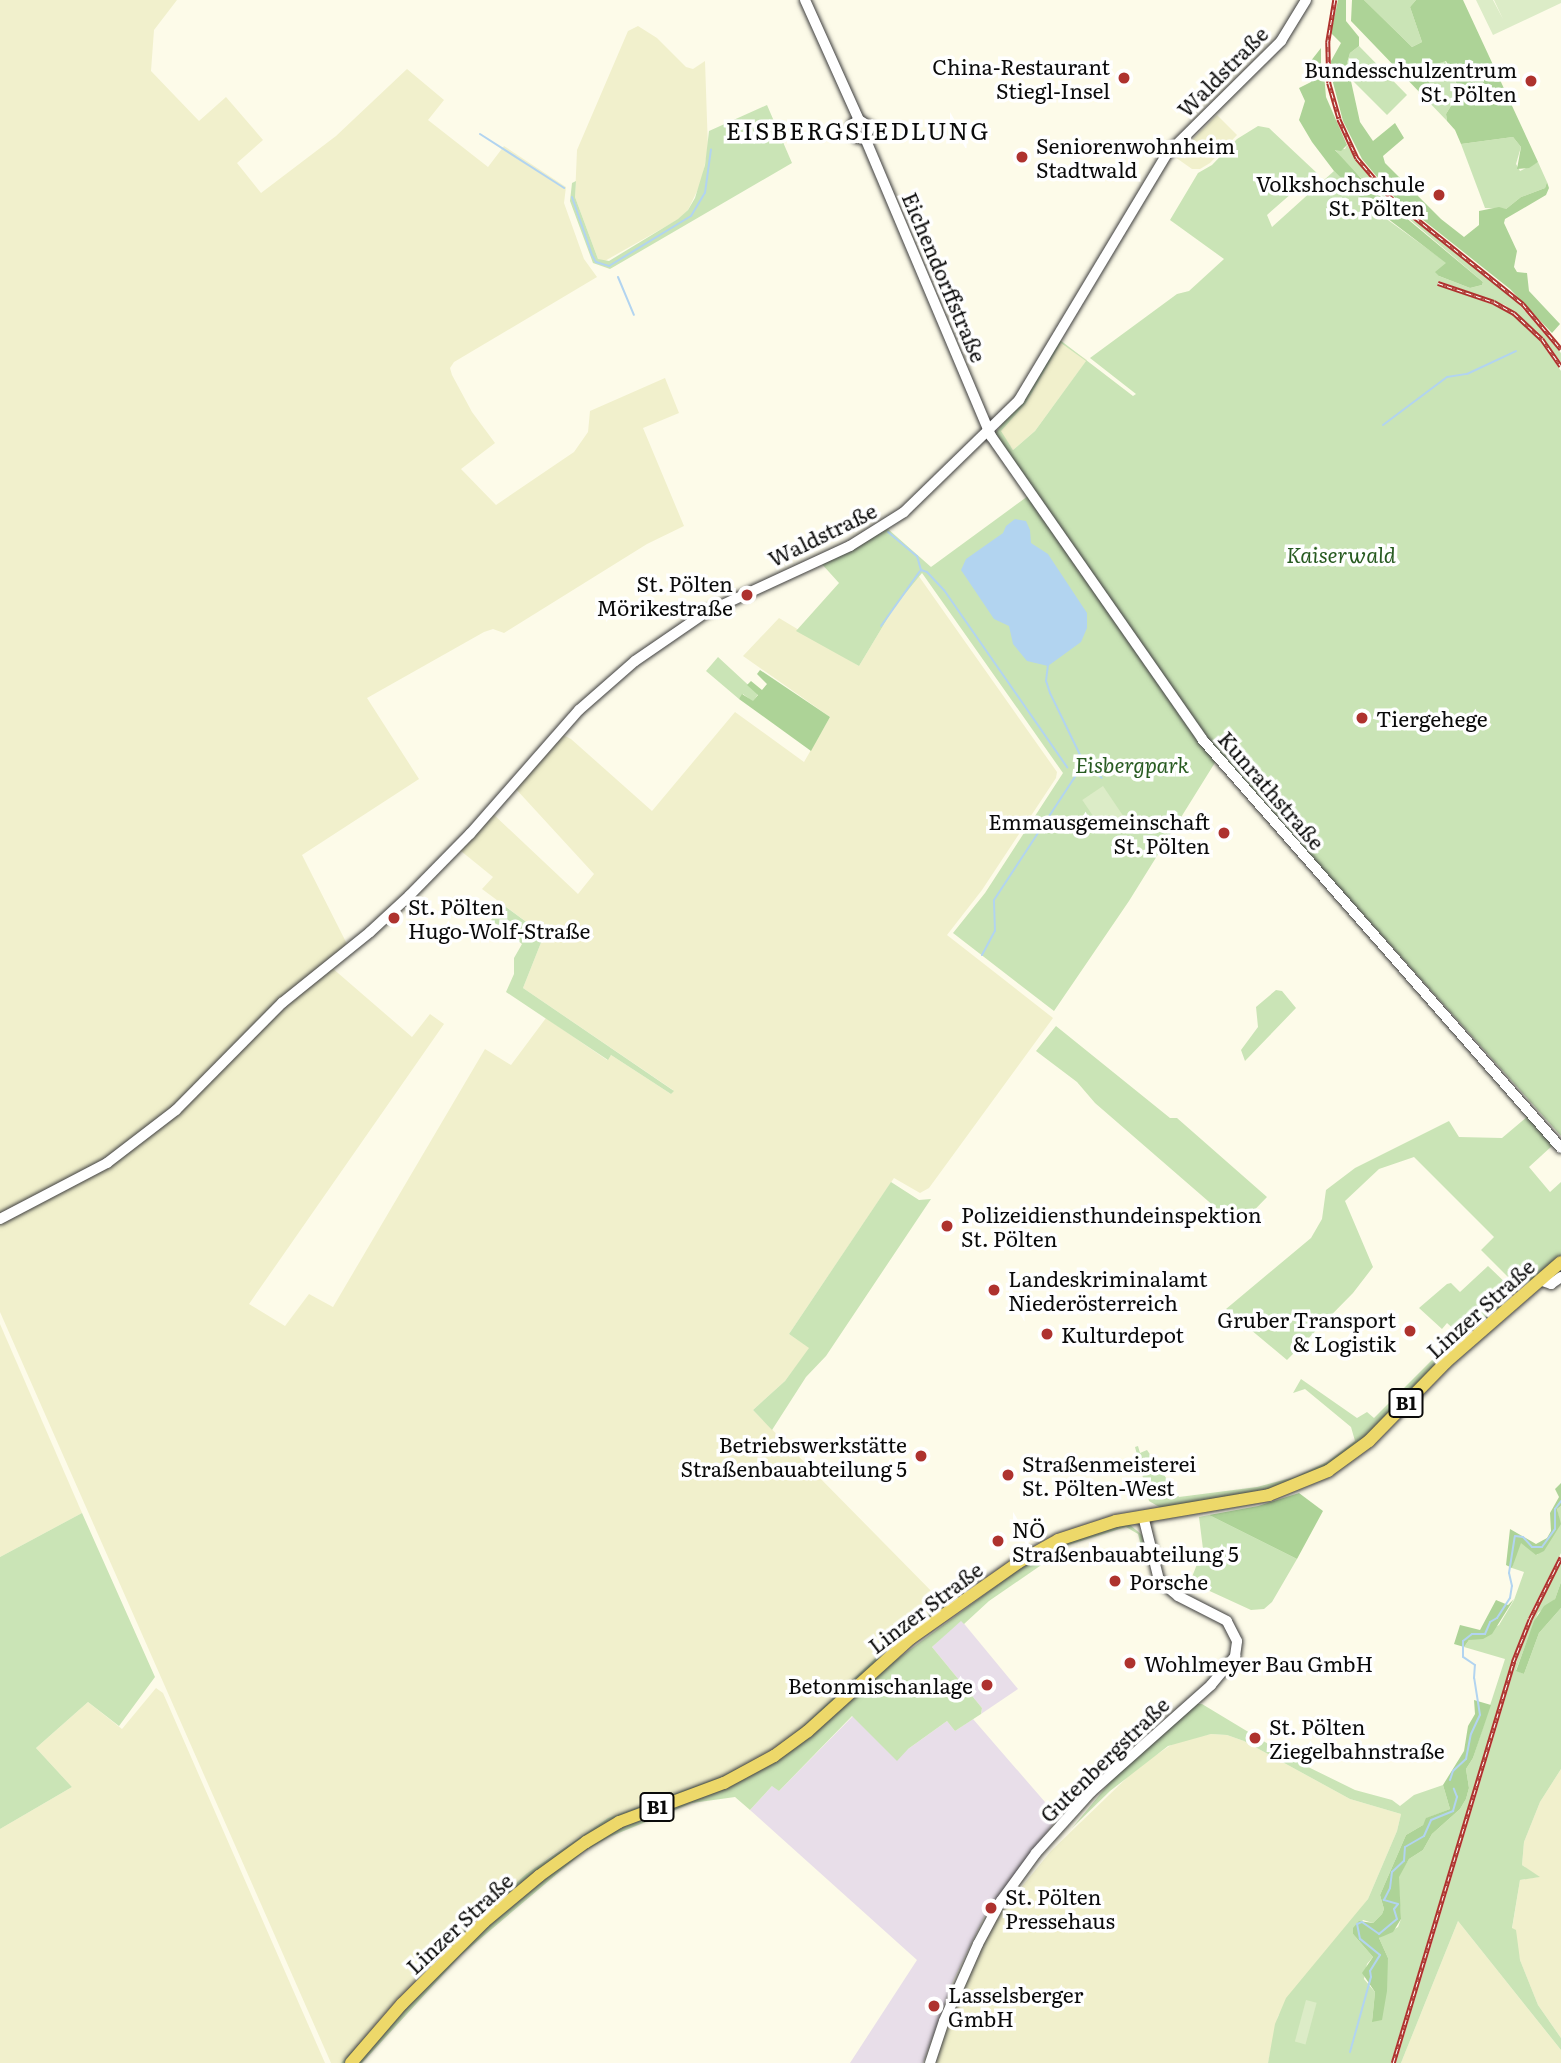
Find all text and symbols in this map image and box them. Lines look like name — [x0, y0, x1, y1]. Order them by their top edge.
street label: Waldstraße — [1172, 21, 1272, 121]
place label: China-Restaurant Stiegl-Insel — [932, 53, 1110, 103]
place label: Bundesschulzentrum St. Pölten — [1304, 56, 1517, 106]
marker: China-Restaurant Stiegl-Insel — [1116, 70, 1132, 86]
marker: Bundesschulzentrum St. Pölten — [1523, 73, 1539, 89]
district label: EISBERGSIEDLUNG — [728, 116, 988, 144]
place label: Seniorenwohnheim Stadtwald — [1036, 132, 1235, 182]
marker: Seniorenwohnheim Stadtwald — [1014, 149, 1030, 165]
place label: Volkshochschule St. Pölten — [1256, 170, 1425, 220]
marker: Volkshochschule St. Pölten — [1431, 187, 1447, 203]
street label: Eichendorffstraße — [898, 188, 992, 366]
street label: Waldstraße — [764, 497, 880, 571]
park label: Kaiserwald — [1286, 541, 1396, 567]
place label: St. Pölten Mörikestraße — [596, 570, 733, 620]
marker: St. Pölten Mörikestraße — [739, 587, 755, 603]
place label: Tiergehege — [1376, 705, 1488, 731]
marker: Tiergehege — [1354, 710, 1370, 726]
street label: Kunrathstraße — [1214, 726, 1330, 854]
park label: Eisbergpark — [1075, 751, 1189, 777]
place label: Emmausgemeinschaft St. Pölten — [988, 808, 1210, 858]
marker: Emmausgemeinschaft St. Pölten — [1216, 825, 1232, 841]
place label: St. Pölten Hugo-Wolf-Straße — [408, 893, 590, 943]
marker: St. Pölten Hugo-Wolf-Straße — [386, 910, 402, 926]
place label: Polizeidiensthundeinspektion St. Pölten — [961, 1201, 1262, 1251]
marker: Polizeidiensthundeinspektion St. Pölten — [939, 1218, 955, 1234]
street label: Linzer Straße — [1421, 1253, 1539, 1363]
place label: Landeskriminalamt Niederösterreich — [1008, 1265, 1208, 1315]
marker: Landeskriminalamt Niederösterreich — [986, 1282, 1002, 1298]
place label: Gruber Transport & Logistik — [1217, 1306, 1396, 1356]
place label: Kulturdepot — [1061, 1321, 1184, 1347]
marker: Gruber Transport & Logistik — [1402, 1323, 1418, 1339]
marker: Kulturdepot — [1039, 1326, 1055, 1342]
road number: B1 — [1388, 1387, 1424, 1418]
place label: Betriebswerkstätte Straßenbauabteilung 5 — [680, 1431, 907, 1481]
marker: Betriebswerkstätte Straßenbauabteilung 5 — [913, 1448, 929, 1464]
place label: Straßenmeisterei St. Pölten-West — [1022, 1450, 1196, 1500]
marker: Straßenmeisterei St. Pölten-West — [1000, 1467, 1016, 1483]
place label: NÖ Straßenbauabteilung 5 — [1012, 1516, 1239, 1566]
marker: NÖ Straßenbauabteilung 5 — [990, 1533, 1006, 1549]
street label: Linzer Straße — [863, 1556, 987, 1658]
place label: Porsche — [1129, 1568, 1208, 1594]
marker: Porsche — [1107, 1573, 1123, 1589]
place label: Wohlmeyer Bau GmbH — [1144, 1650, 1373, 1676]
marker: Wohlmeyer Bau GmbH — [1122, 1655, 1138, 1671]
place label: Betonmischanlage — [788, 1672, 973, 1698]
marker: Betonmischanlage — [979, 1677, 995, 1693]
street label: Gutenbergstraße — [1034, 1691, 1174, 1827]
place label: St. Pölten Ziegelbahnstraße — [1269, 1713, 1445, 1763]
marker: St. Pölten Ziegelbahnstraße — [1247, 1730, 1263, 1746]
road number: B1 — [640, 1792, 674, 1823]
street label: Linzer Straße — [401, 1867, 517, 1979]
place label: St. Pölten Pressehaus — [1005, 1883, 1115, 1933]
marker: St. Pölten Pressehaus — [983, 1900, 999, 1916]
place label: Lasselsberger GmbH — [948, 1981, 1083, 2031]
marker: Lasselsberger GmbH — [926, 1998, 942, 2014]

